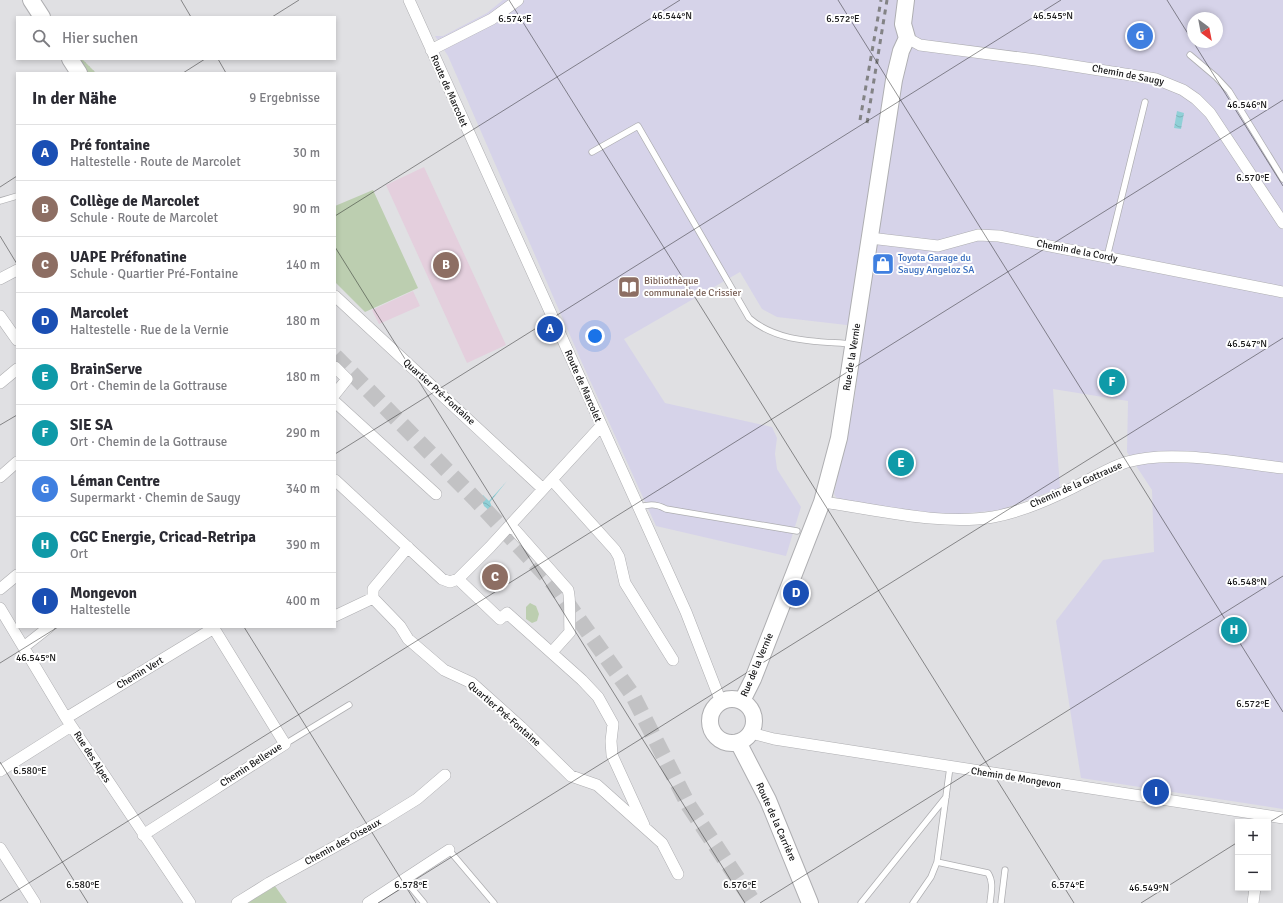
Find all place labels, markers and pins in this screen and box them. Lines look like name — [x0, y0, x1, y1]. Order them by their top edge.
pin: G — [1127, 21, 1153, 51]
pin: B — [433, 250, 459, 280]
shop icon: Toyota Garage du Saugy Angeloz SA — [870, 251, 896, 277]
place label: Toyota Garage du Saugy Angeloz SA — [898, 252, 974, 276]
library icon: Bibliothèque communale de Crissier — [616, 274, 642, 300]
place label: Bibliothèque communale de Crissier — [644, 275, 741, 299]
pin: A — [537, 314, 563, 344]
pin: F — [1099, 367, 1125, 397]
pin: E — [888, 448, 914, 478]
pin: C — [482, 562, 508, 592]
pin: D — [783, 578, 809, 608]
pin: H — [1221, 615, 1247, 645]
pin: I — [1143, 777, 1169, 807]

